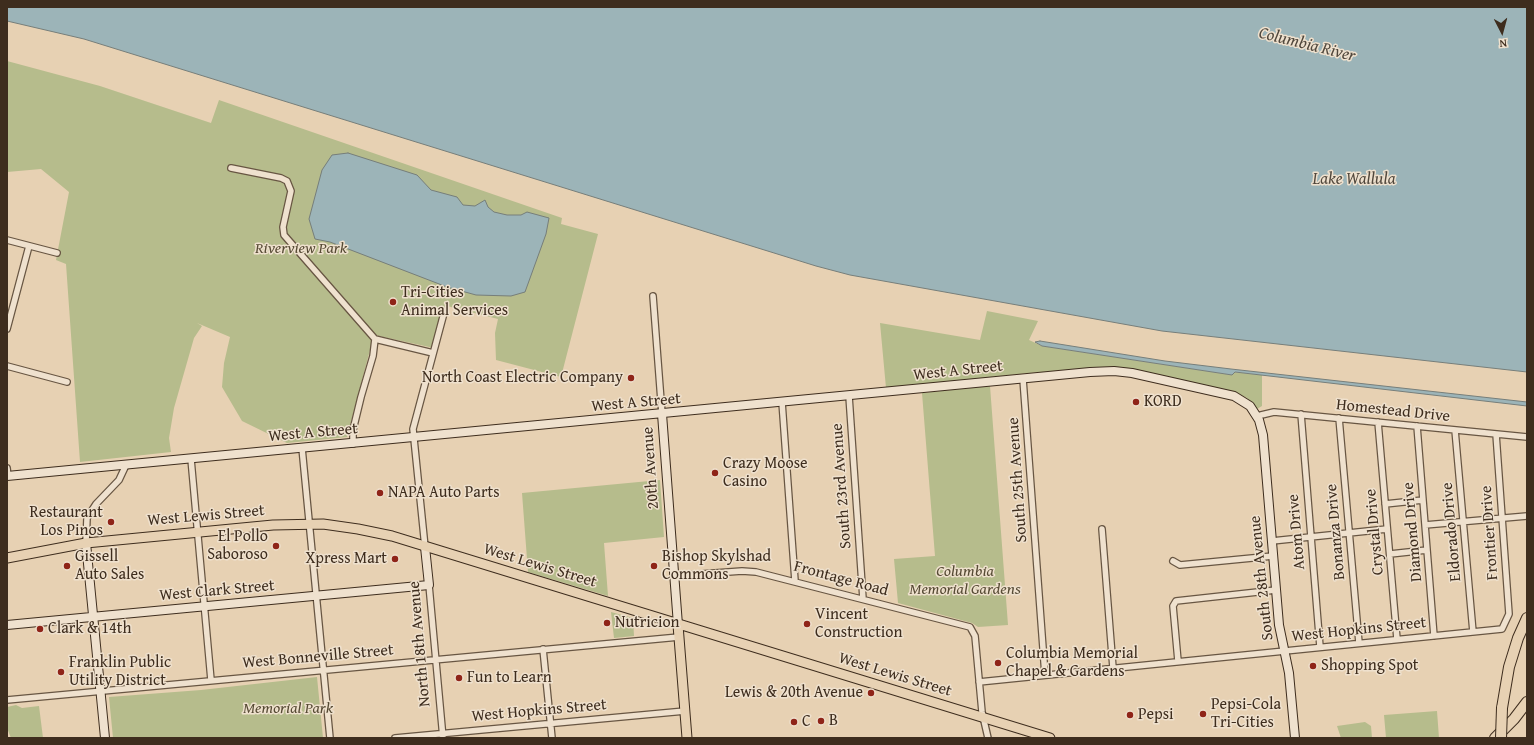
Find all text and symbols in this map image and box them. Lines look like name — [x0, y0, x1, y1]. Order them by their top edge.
north arrow — [1482, 12, 1522, 52]
water label: Columbia River — [1256, 23, 1358, 67]
text: N — [1499, 36, 1508, 52]
water label: Lake Wallula — [1312, 170, 1396, 190]
park label: Riverview Park — [255, 239, 347, 259]
place label: Tri-Cities Animal Services — [401, 283, 508, 321]
marker: Tri-Cities Animal Services — [388, 297, 398, 307]
street label: West A Street — [912, 357, 1004, 385]
place label: North Coast Electric Company — [422, 368, 623, 388]
marker: North Coast Electric Company — [626, 373, 636, 383]
street label: West A Street — [590, 390, 682, 416]
place label: KORD — [1144, 392, 1182, 412]
street label: Homestead Drive — [1335, 395, 1451, 427]
marker: KORD — [1131, 397, 1141, 407]
street label: South 25th Avenue — [1004, 417, 1032, 543]
street label: West A Street — [267, 420, 359, 446]
street label: South 23rd Avenue — [828, 423, 856, 549]
street label: 20th Avenue — [639, 426, 663, 510]
place label: Crazy Moose Casino — [723, 454, 807, 492]
marker: Crazy Moose Casino — [710, 468, 720, 478]
street label: Diamond Drive — [1399, 481, 1427, 583]
street label: Eldorado Drive — [1438, 482, 1466, 582]
place label: NAPA Auto Parts — [388, 483, 500, 503]
street label: Bonanza Drive — [1322, 483, 1350, 581]
street label: Frontier Drive — [1477, 485, 1503, 581]
marker: NAPA Auto Parts — [375, 488, 385, 498]
street label: Crystal Drive — [1362, 488, 1388, 576]
street label: Atom Drive — [1284, 493, 1310, 571]
street label: West Lewis Street — [147, 501, 265, 531]
place label: Restaurant Los Pinos — [29, 503, 103, 541]
street label: South 28th Avenue — [1246, 515, 1278, 641]
marker: Restaurant Los Pinos — [106, 517, 116, 527]
place label: El Pollo Saboroso — [207, 527, 268, 565]
street label: West Lewis Street — [481, 540, 599, 592]
marker: El Pollo Saboroso — [271, 541, 281, 551]
place label: Gissell Auto Sales — [75, 547, 144, 585]
place label: Bishop Skylshad Commons — [662, 547, 771, 585]
place label: Xpress Mart — [305, 549, 387, 569]
marker: Xpress Mart — [390, 554, 400, 564]
street label: Frontage Road — [792, 557, 890, 601]
marker: Gissell Auto Sales — [62, 561, 72, 571]
marker: Bishop Skylshad Commons — [649, 561, 659, 571]
park label: Columbia Memorial Gardens — [909, 562, 1021, 600]
street label: West Clark Street — [159, 576, 275, 606]
street label: North 18th Avenue — [405, 580, 435, 708]
place label: Vincent Construction — [815, 605, 902, 643]
place label: Nutricion — [615, 613, 680, 633]
street label: West Hopkins Street — [1291, 613, 1427, 647]
marker: Nutricion — [602, 618, 612, 628]
place label: Clark & 14th — [48, 619, 131, 639]
marker: Vincent Construction — [802, 619, 812, 629]
marker: Clark & 14th — [35, 624, 45, 634]
street label: West Bonneville Street — [242, 641, 394, 673]
place label: Columbia Memorial Chapel & Gardens — [1006, 644, 1138, 682]
street label: West Lewis Street — [836, 649, 954, 701]
place label: Franklin Public Utility District — [69, 653, 171, 691]
place label: Shopping Spot — [1321, 656, 1418, 676]
marker: Columbia Memorial Chapel & Gardens — [993, 658, 1003, 668]
marker: Shopping Spot — [1308, 661, 1318, 671]
marker: Franklin Public Utility District — [56, 667, 66, 677]
place label: Fun to Learn — [467, 668, 552, 688]
marker: Fun to Learn — [454, 673, 464, 683]
place label: Lewis & 20th Avenue — [725, 683, 863, 703]
marker: Lewis & 20th Avenue — [866, 688, 876, 698]
place label: Pepsi-Cola Tri-Cities — [1211, 695, 1281, 733]
street label: West Hopkins Street — [471, 696, 607, 726]
park label: Memorial Park — [243, 699, 333, 719]
place label: Pepsi — [1138, 705, 1174, 725]
marker: Pepsi-Cola Tri-Cities — [1198, 709, 1208, 719]
marker: Pepsi — [1125, 710, 1135, 720]
place label: B — [829, 711, 838, 731]
place label: C — [802, 712, 811, 732]
marker: B — [816, 716, 826, 726]
marker: C — [789, 717, 799, 727]

